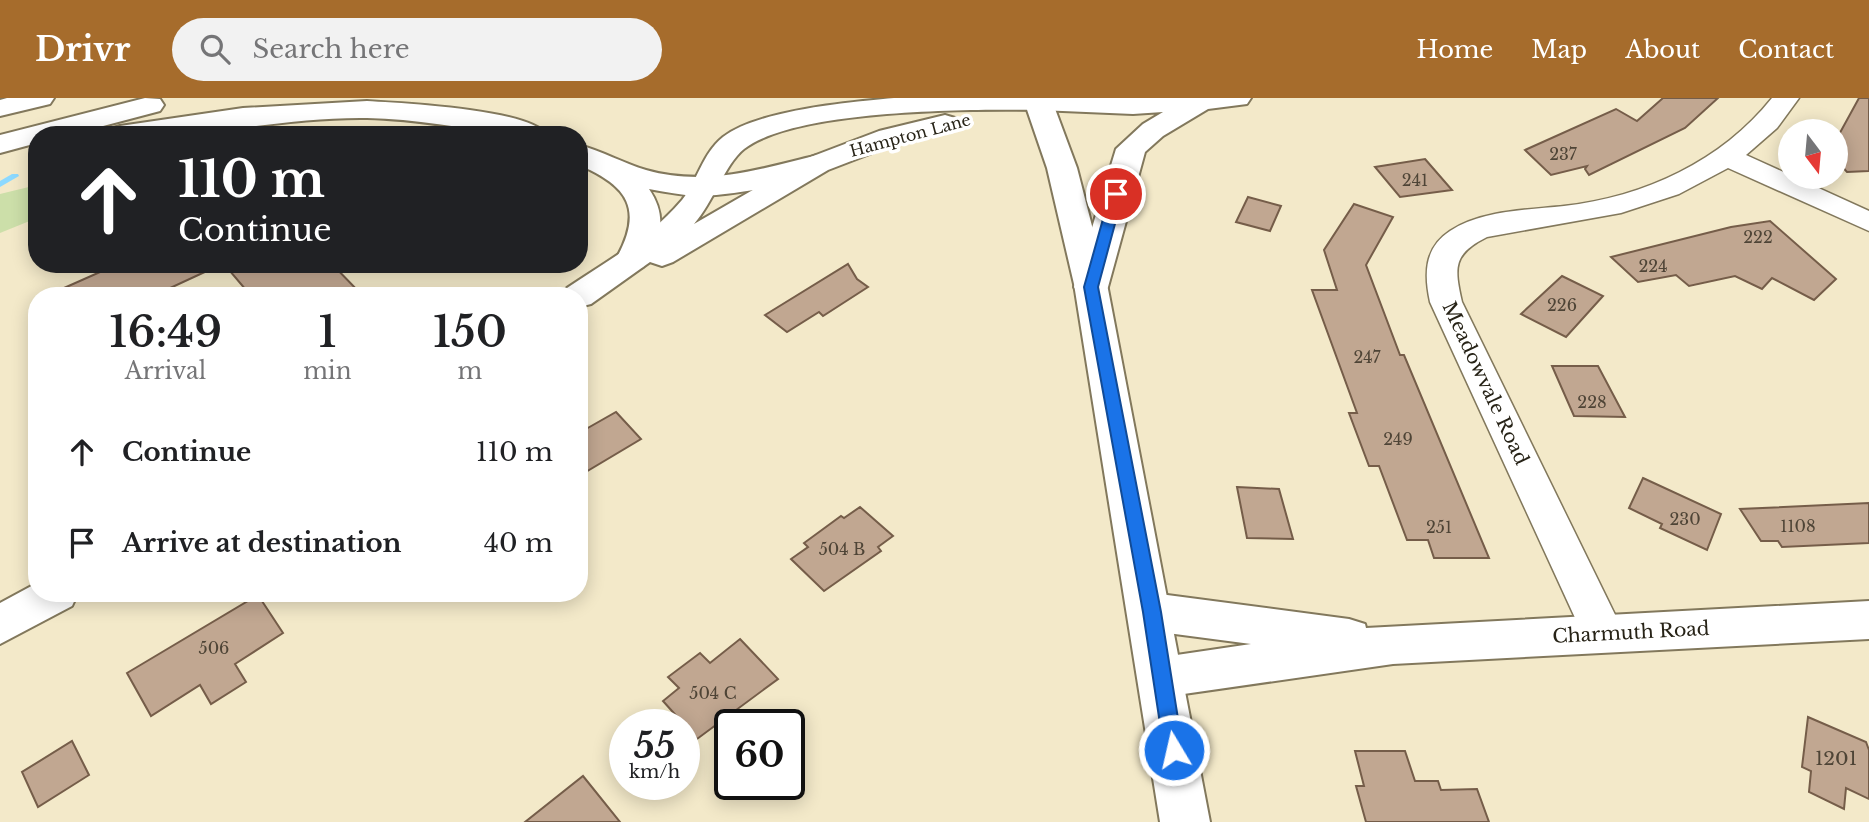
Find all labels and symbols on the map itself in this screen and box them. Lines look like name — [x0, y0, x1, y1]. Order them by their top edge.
street label: Hampton Lane — [847, 109, 973, 161]
north arrow — [1778, 119, 1848, 189]
house number: 237 — [1549, 144, 1578, 164]
pin — [1086, 164, 1146, 224]
house number: 241 — [1402, 170, 1428, 190]
house number: 222 — [1743, 227, 1773, 247]
house number: 224 — [1638, 256, 1668, 276]
house number: 226 — [1547, 295, 1577, 315]
street label: Meadowvale Road — [1438, 298, 1534, 469]
house number: 247 — [1353, 347, 1382, 367]
house number: 228 — [1577, 392, 1607, 412]
house number: 249 — [1383, 429, 1413, 449]
house number: 230 — [1669, 509, 1701, 529]
house number: 1108 — [1780, 516, 1816, 536]
house number: 251 — [1426, 517, 1452, 537]
house number: 504 B — [819, 539, 865, 559]
street label: Charmuth Road — [1552, 617, 1710, 648]
house number: 506 — [199, 638, 229, 658]
house number: 504 C — [689, 683, 737, 703]
speed limit sign: 60 — [714, 709, 805, 800]
position arrow — [1137, 713, 1211, 787]
house number: 1201 — [1815, 747, 1857, 770]

